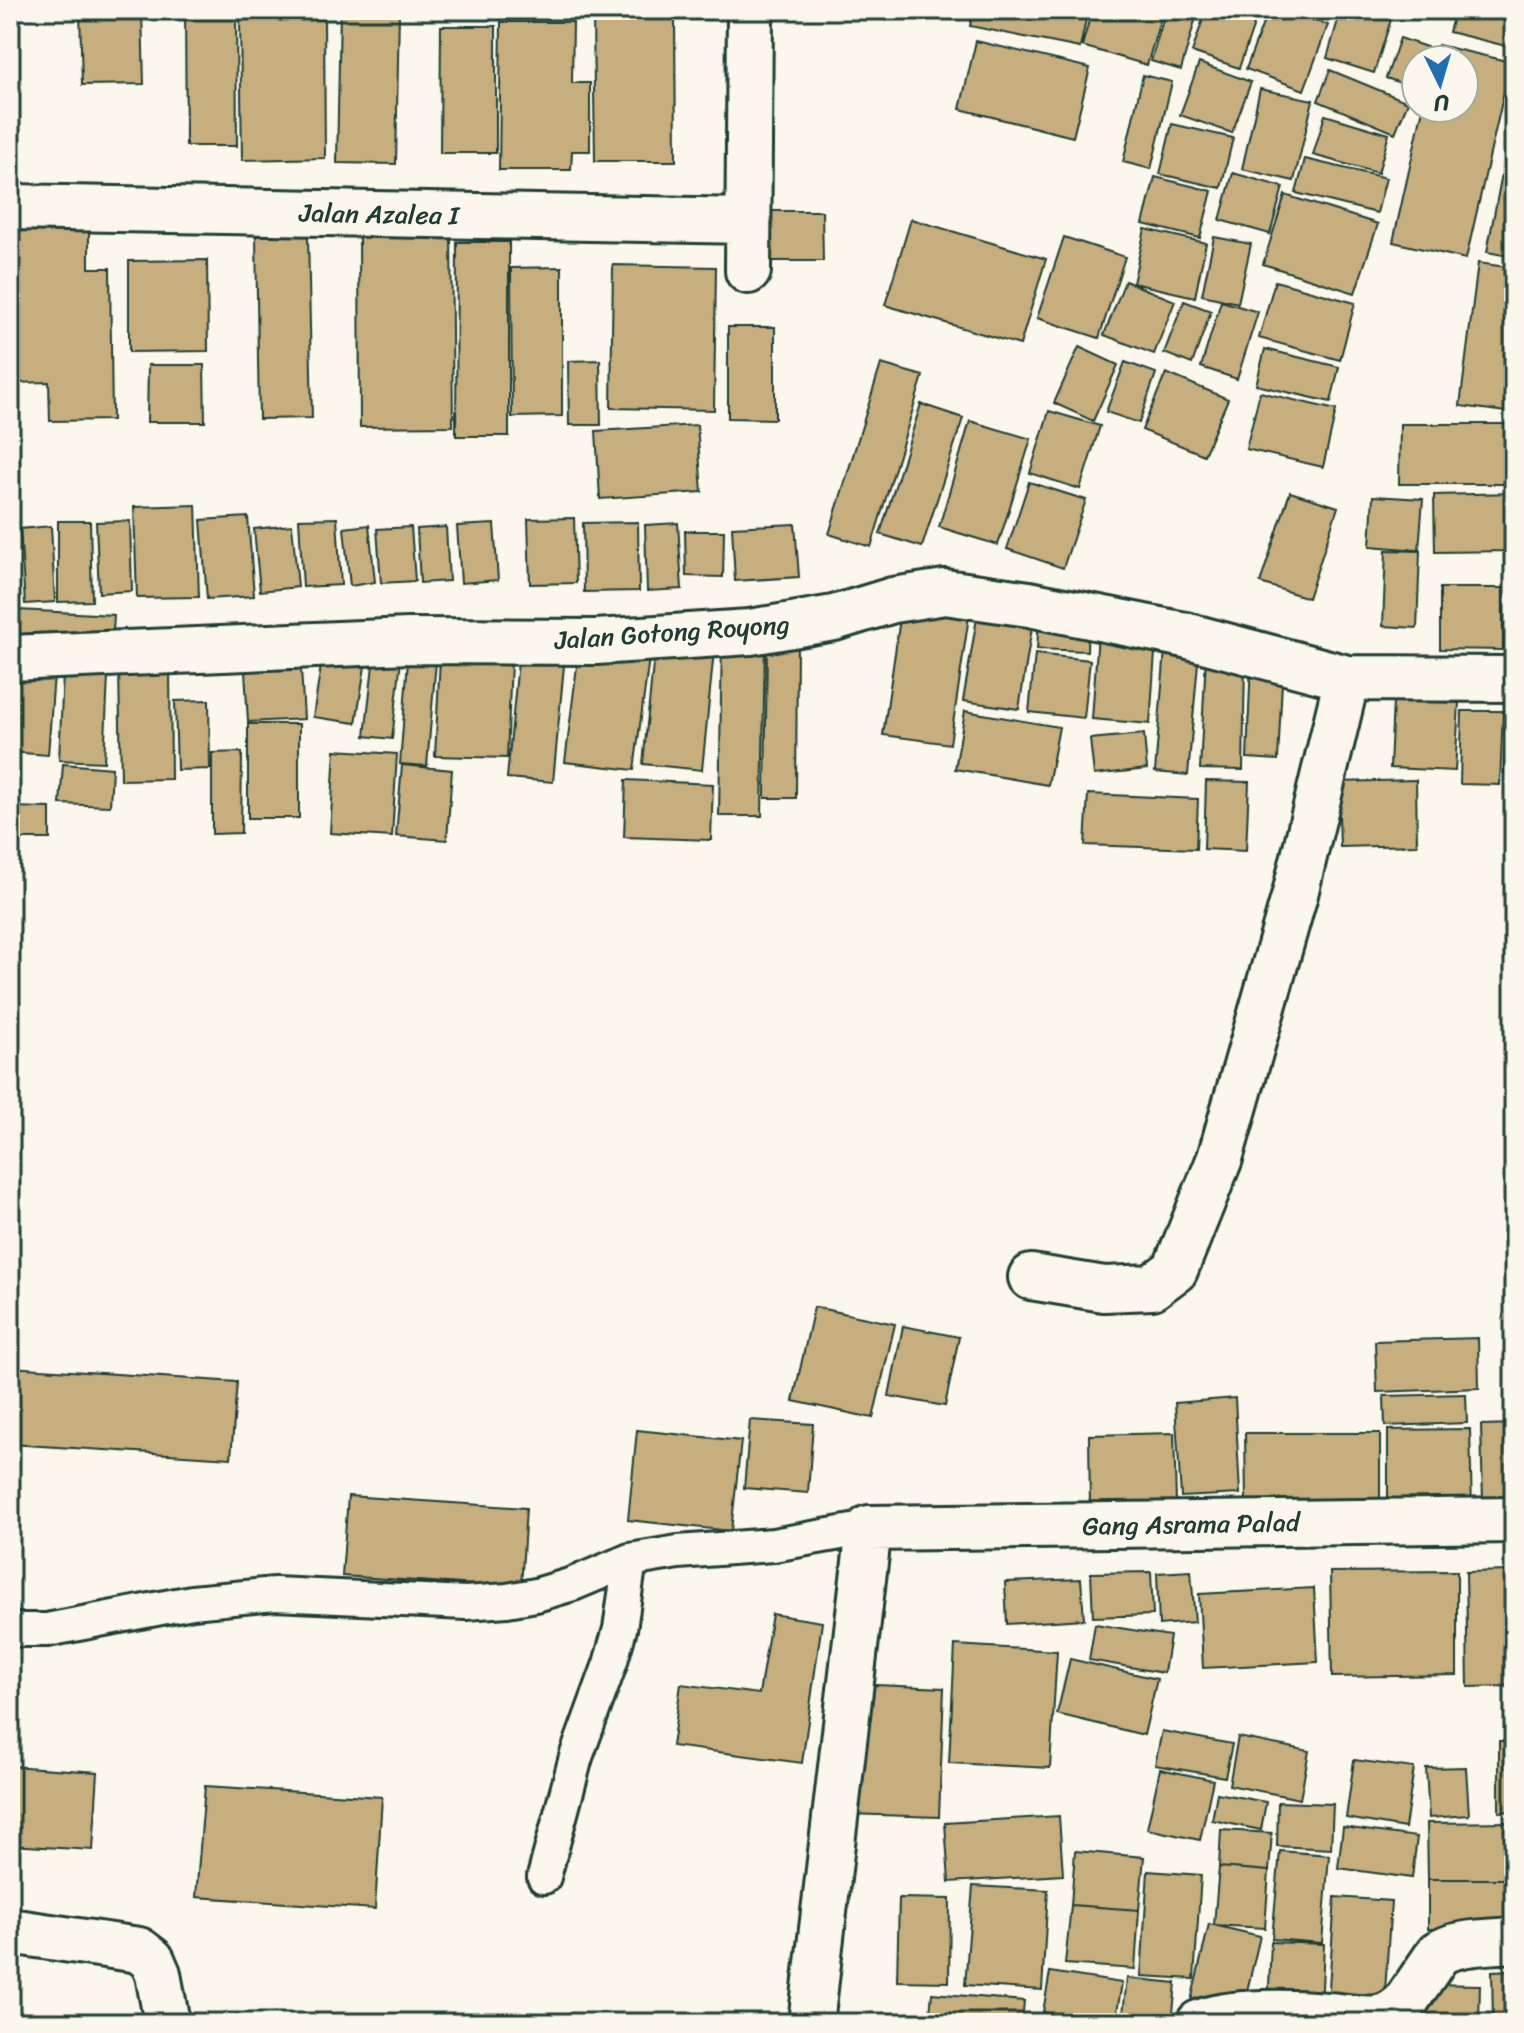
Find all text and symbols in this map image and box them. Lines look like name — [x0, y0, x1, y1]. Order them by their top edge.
north arrow — [1400, 44, 1480, 124]
text: U — [1431, 83, 1451, 124]
street label: Jalan Azalea I — [298, 190, 461, 238]
street label: Jalan Gotong Royong — [552, 601, 791, 663]
street label: Gang Asrama Palad — [1082, 1499, 1302, 1549]

